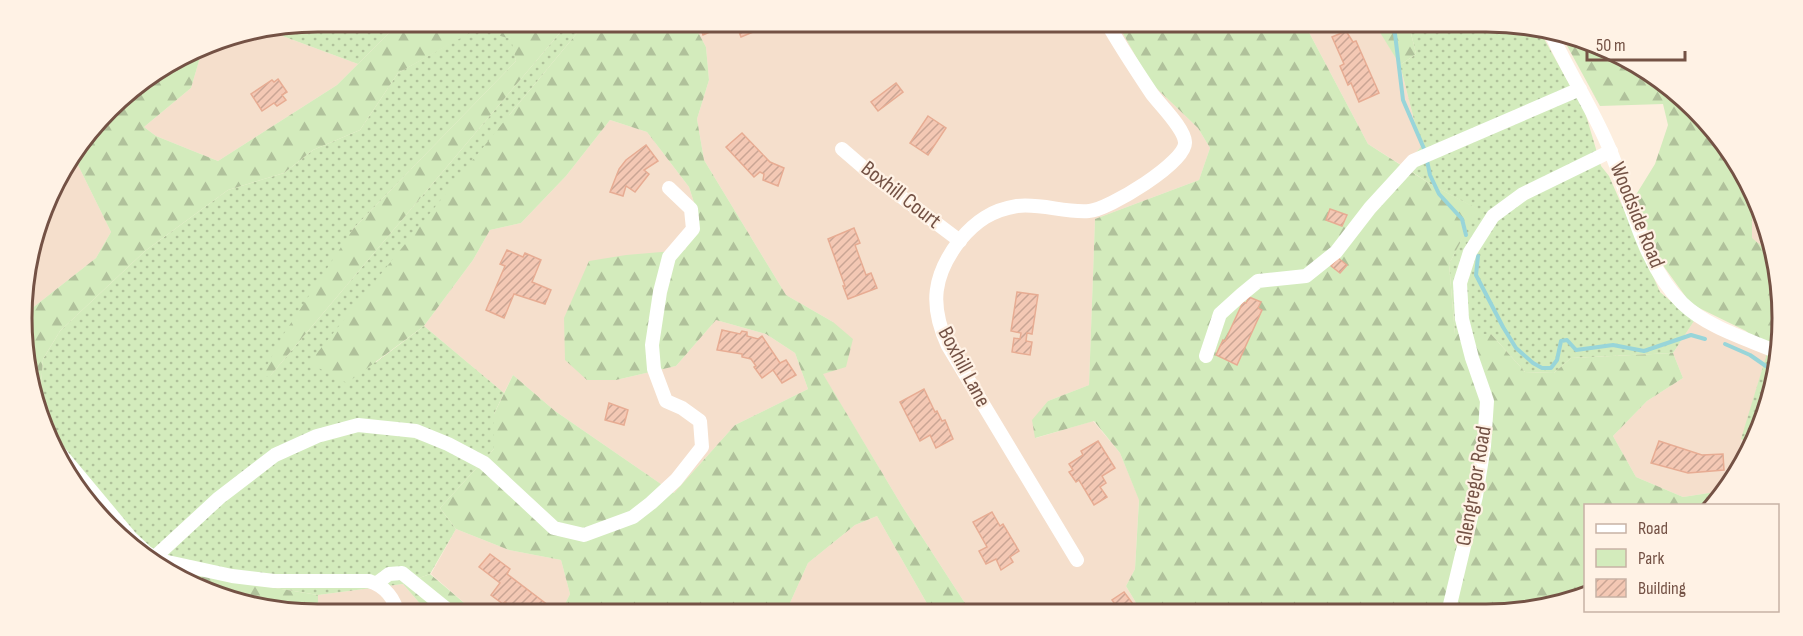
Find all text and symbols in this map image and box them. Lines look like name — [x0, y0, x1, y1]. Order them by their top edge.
scale bar — [1587, 24, 1684, 62]
text: 50 m — [1596, 35, 1626, 56]
street label: Boxhill Court — [856, 155, 947, 235]
street label: Woodside Road — [1604, 158, 1670, 272]
street label: Boxhill Lane — [932, 322, 996, 412]
street label: Glengregor Road — [1450, 424, 1498, 548]
legend — [1584, 504, 1779, 612]
text: Road — [1638, 518, 1668, 539]
text: Park — [1638, 548, 1664, 569]
text: Building — [1638, 578, 1686, 599]

